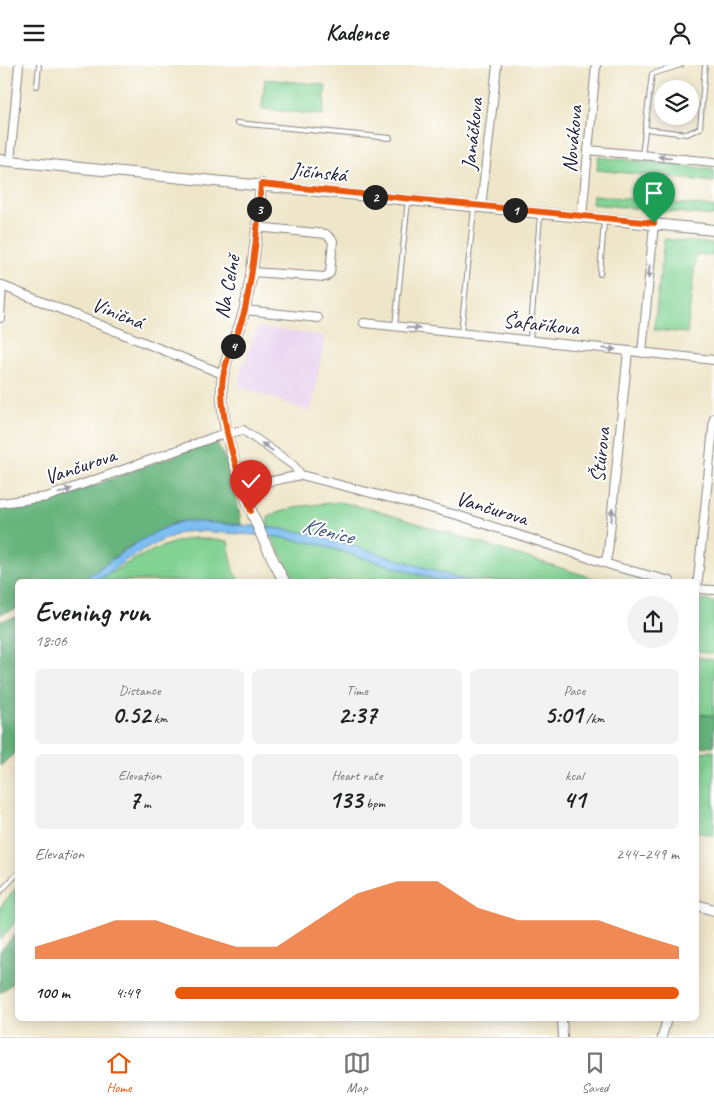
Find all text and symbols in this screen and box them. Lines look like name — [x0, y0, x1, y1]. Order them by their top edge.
icon: menu — [20, 19, 48, 47]
text: Kadence — [326, 19, 388, 47]
icon: person — [666, 19, 694, 47]
map controls — [654, 80, 699, 125]
button: layers — [654, 80, 699, 125]
street label: Janáčkova — [455, 95, 489, 172]
street label: Novákova — [556, 103, 588, 173]
one-way arrow — [657, 153, 673, 161]
street label: Jičínská — [289, 156, 350, 188]
pin — [633, 172, 675, 223]
icon: arrive — [640, 179, 668, 207]
pin: 2 — [362, 185, 388, 209]
text: 2 — [372, 189, 379, 206]
pin: 3 — [246, 197, 272, 221]
pin: 1 — [502, 197, 528, 223]
text: 3 — [256, 201, 263, 218]
text: 1 — [512, 202, 519, 219]
street label: Na Celně — [208, 250, 246, 321]
one-way arrow — [645, 264, 653, 280]
street label: Viničná — [88, 291, 149, 336]
street label: Šafaříkova — [502, 307, 582, 341]
one-way arrow — [405, 324, 421, 332]
pin: 4 — [220, 333, 246, 359]
text: 4 — [230, 338, 237, 355]
one-way arrow — [601, 345, 617, 353]
street label: Štúrova — [584, 425, 616, 484]
street label: Vančurova — [41, 441, 121, 490]
one-way arrow — [260, 442, 274, 452]
pin — [230, 460, 272, 511]
icon: check — [237, 467, 265, 495]
street label: Vančurova — [453, 485, 533, 532]
one-way arrow — [57, 487, 72, 494]
one-way arrow — [608, 506, 616, 522]
water label: Klenice — [299, 511, 359, 551]
text: Evening run — [35, 594, 150, 629]
button: share — [627, 596, 679, 648]
text: 18:06 — [35, 631, 67, 651]
text: Distance — [119, 682, 161, 699]
text: Time — [346, 682, 368, 699]
text: Pace — [564, 682, 585, 699]
text: 0.52 — [112, 699, 150, 731]
text: 2:37 — [338, 699, 376, 731]
text: 5:01 — [544, 699, 583, 731]
text: km — [150, 710, 167, 727]
text: /km — [583, 710, 604, 727]
text: Elevation — [118, 767, 161, 784]
text: Heart rate — [331, 767, 383, 784]
text: kcal — [565, 767, 584, 784]
text: 7 — [128, 784, 140, 816]
text: 133 — [329, 784, 363, 816]
text: 41 — [563, 784, 586, 816]
text: m — [140, 795, 151, 812]
text: bpm — [363, 795, 385, 812]
text: Elevation — [35, 844, 84, 864]
text: 244–249 m — [616, 844, 679, 864]
text: 100 m — [35, 983, 70, 1003]
text: 4:49 — [115, 983, 140, 1003]
tab: Home — [105, 1049, 133, 1096]
tab: Map — [343, 1049, 371, 1096]
tab: Saved — [581, 1049, 609, 1096]

